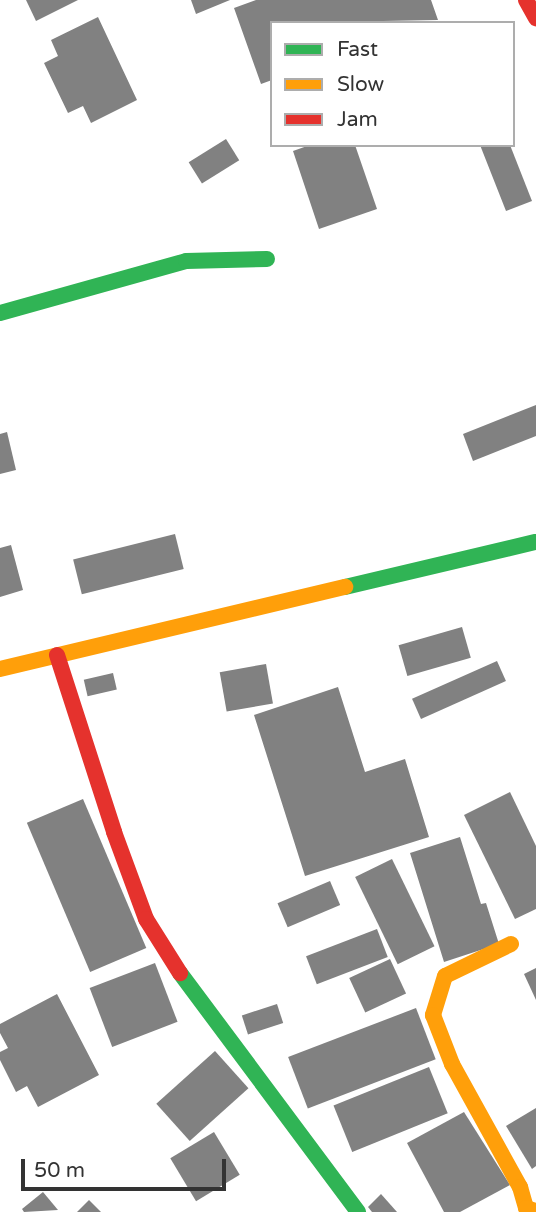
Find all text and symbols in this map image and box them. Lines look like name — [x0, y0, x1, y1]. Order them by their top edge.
legend — [270, 21, 515, 147]
text: Fast — [337, 37, 378, 62]
text: Slow — [337, 72, 384, 97]
text: Jam — [337, 107, 378, 132]
scale bar — [24, 1146, 229, 1190]
text: 50 m — [34, 1158, 85, 1183]

